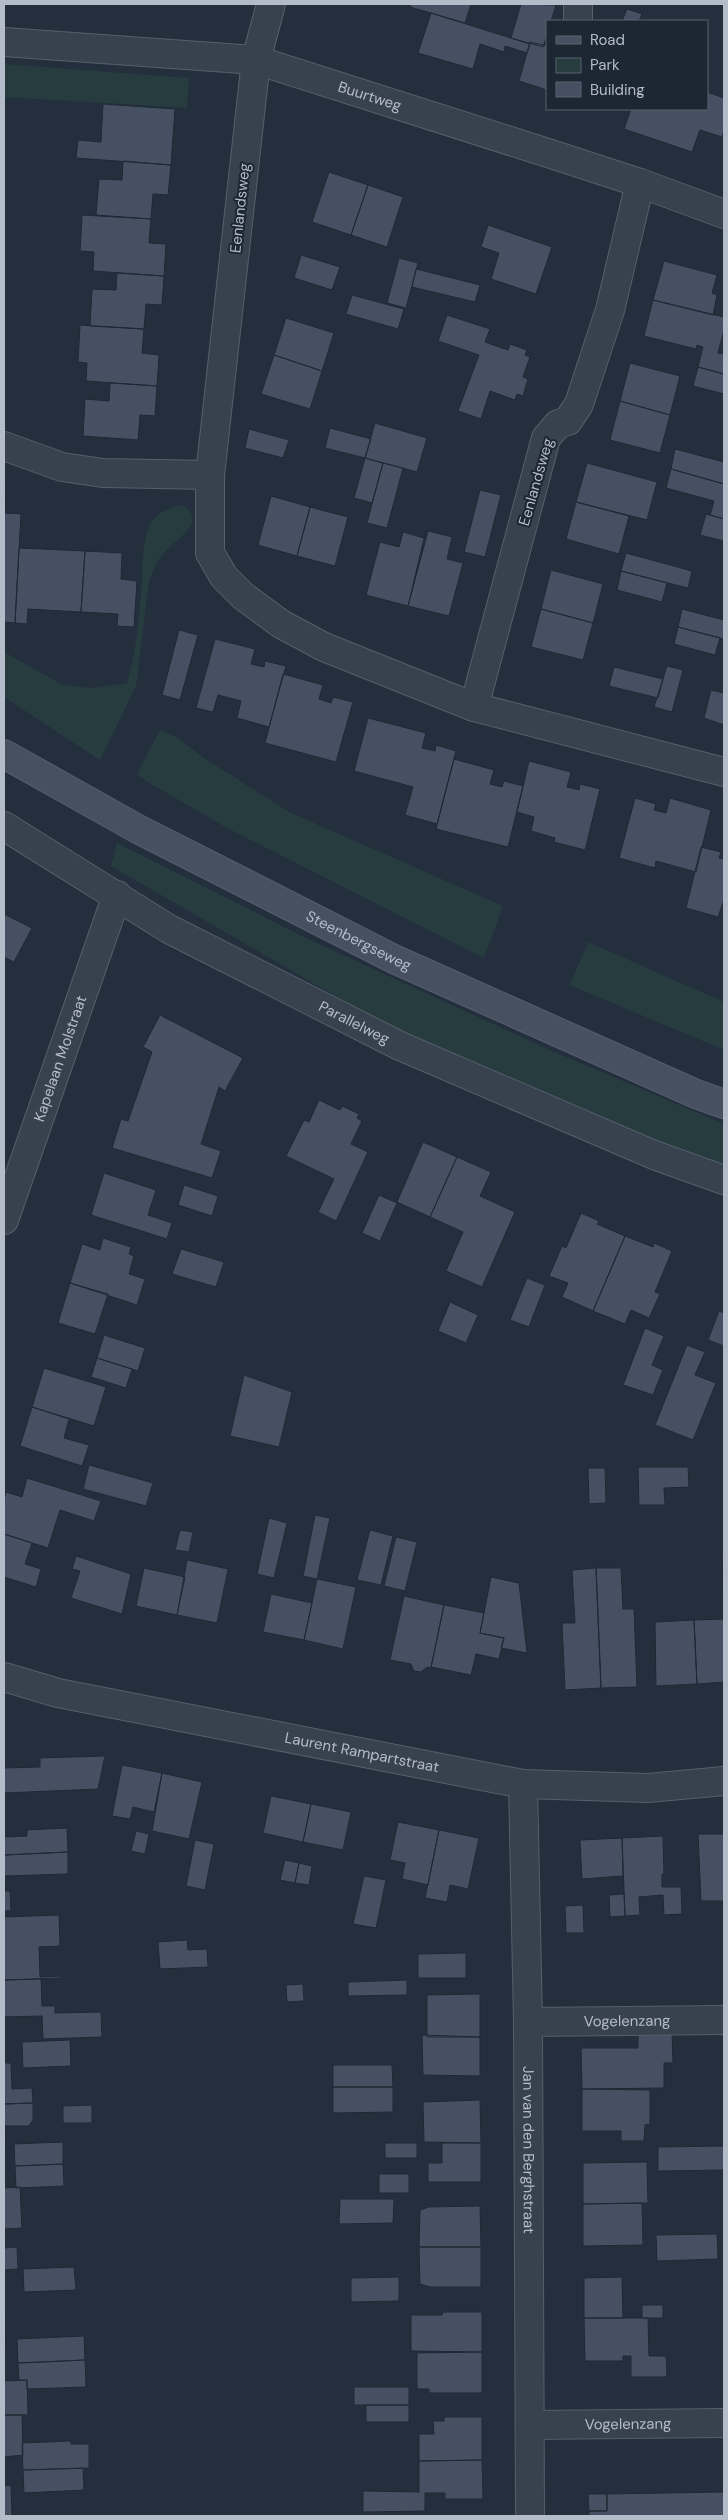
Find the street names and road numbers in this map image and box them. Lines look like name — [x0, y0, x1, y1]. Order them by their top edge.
street label: Buurtweg — [335, 77, 404, 116]
street label: Eenlandsweg — [225, 162, 255, 254]
street label: Eenlandsweg — [514, 436, 558, 528]
street label: Steenbergseweg — [303, 906, 415, 976]
street label: Kapelaan Molstraat — [29, 993, 91, 1124]
street label: Parallelweg — [315, 996, 393, 1049]
street label: Laurent Rampartstraat — [283, 1728, 441, 1777]
street label: Vogelenzang — [583, 2011, 671, 2031]
street label: Jan van den Berghstraat — [518, 2066, 539, 2234]
street label: Vogelenzang — [584, 2414, 672, 2434]

